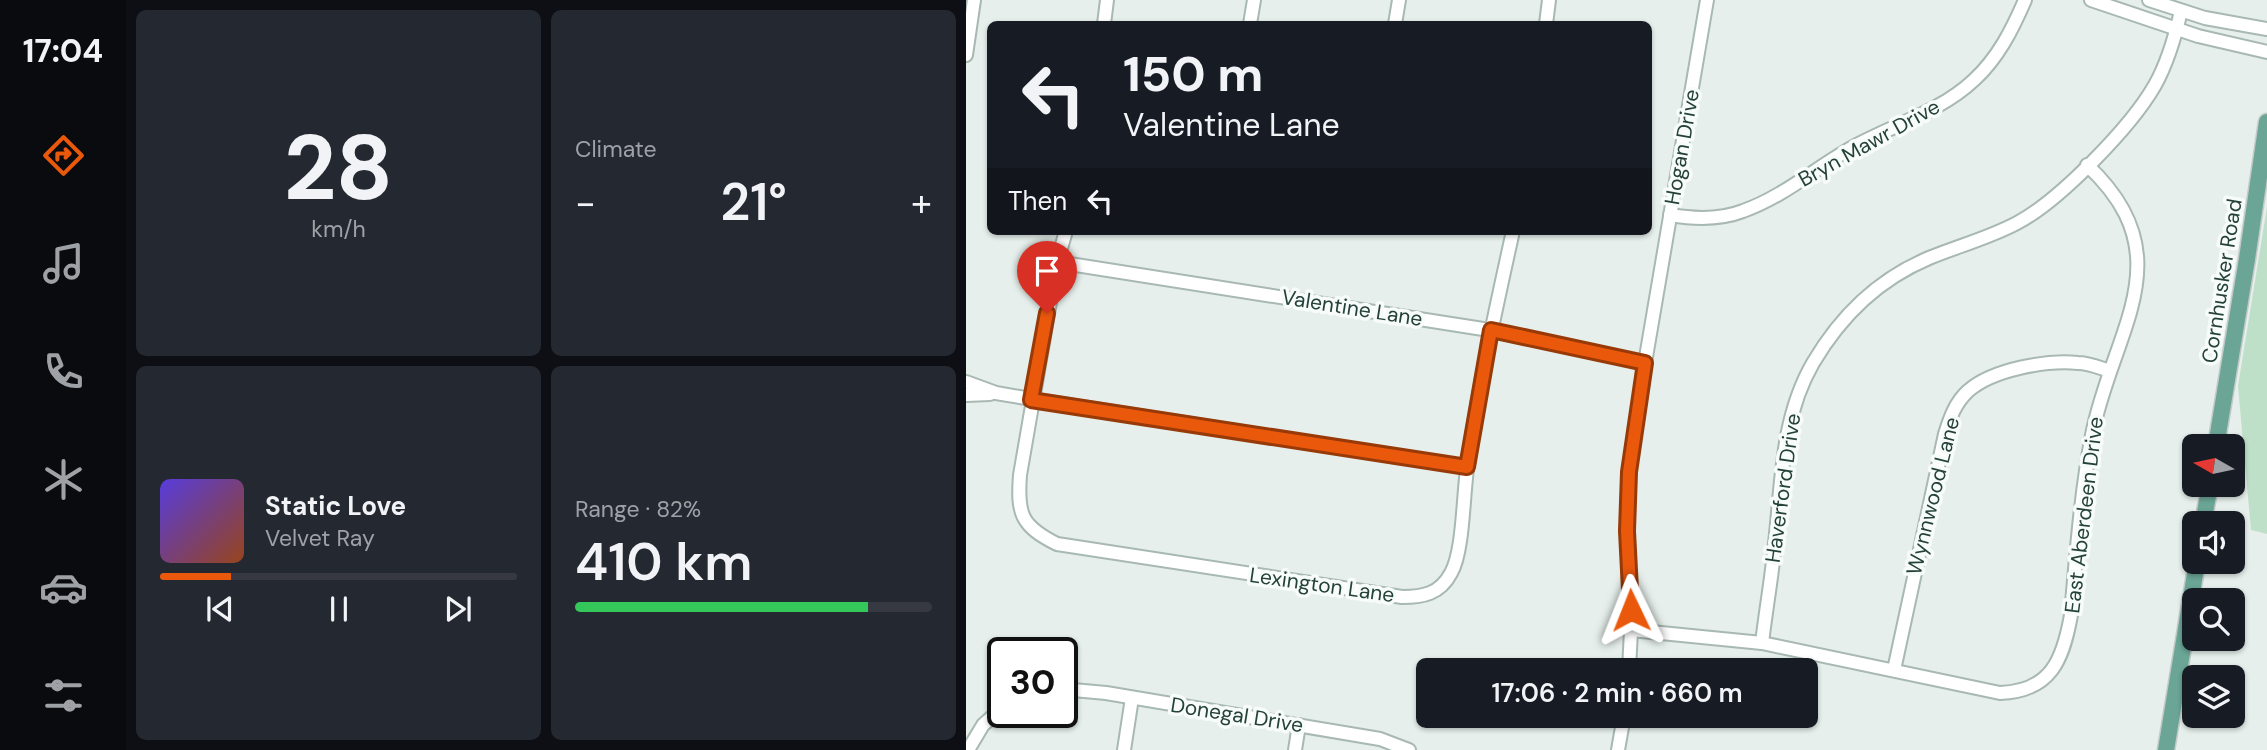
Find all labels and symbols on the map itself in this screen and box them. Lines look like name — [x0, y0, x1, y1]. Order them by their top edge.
street label: Hogan Drive — [1658, 87, 1706, 207]
street label: Bryn Mawr Drive — [1793, 92, 1945, 193]
street label: Cornhusker Road — [2195, 197, 2249, 365]
pin — [1017, 241, 1077, 313]
street label: Valentine Lane — [1280, 283, 1425, 333]
street label: Haverford Drive — [1759, 411, 1807, 565]
street label: Wynnwood Lane — [1900, 414, 1966, 578]
street label: East Aberdeen Drive — [2058, 415, 2110, 615]
north arrow — [2182, 434, 2245, 497]
street label: Lexington Lane — [1248, 561, 1396, 609]
position arrow — [1594, 573, 1668, 647]
speed limit sign: 30 — [987, 637, 1078, 728]
street label: Donegal Drive — [1169, 691, 1305, 739]

